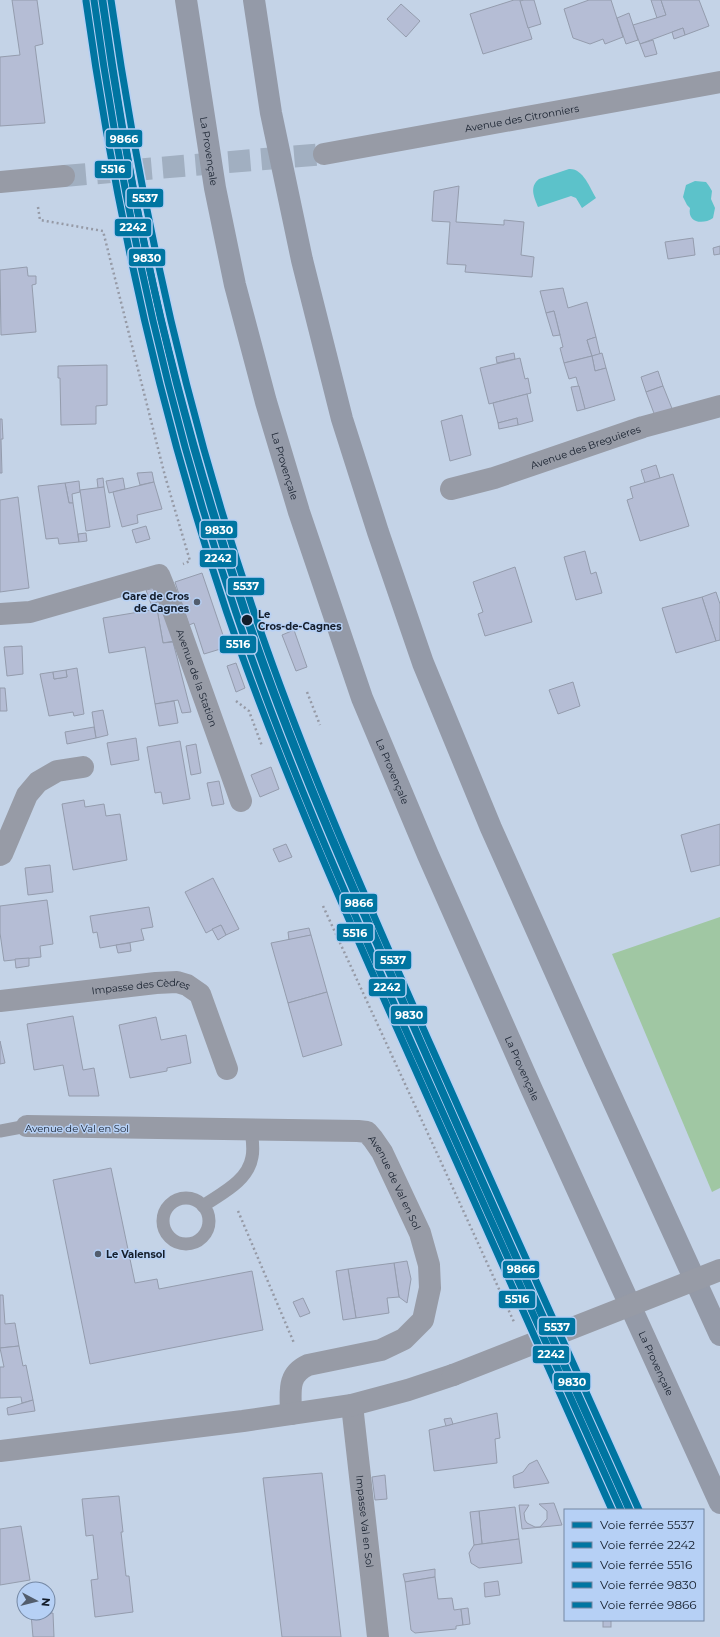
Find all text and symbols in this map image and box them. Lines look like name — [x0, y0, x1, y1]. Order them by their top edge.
street label: Avenue des Citronniers — [464, 101, 580, 135]
street label: La Provençale — [198, 116, 221, 187]
line badge: 9866 — [105, 129, 143, 148]
text: 9866 — [110, 132, 138, 146]
line badge: 5516 — [94, 160, 132, 179]
text: 5516 — [101, 162, 125, 176]
line badge: 5537 — [126, 188, 164, 208]
text: 5537 — [132, 191, 158, 205]
line badge: 2242 — [114, 218, 152, 237]
text: 2242 — [120, 220, 147, 234]
line badge: 9830 — [128, 248, 166, 267]
text: 9830 — [133, 251, 162, 265]
street label: Avenue des Breguieres — [529, 422, 642, 472]
street label: La Provençale — [269, 431, 301, 501]
line badge: 9830 — [200, 520, 238, 539]
text: 9830 — [205, 523, 234, 537]
line badge: 2242 — [199, 549, 237, 568]
text: 2242 — [205, 551, 232, 565]
line badge: 5537 — [227, 577, 265, 596]
text: 5537 — [233, 579, 259, 593]
place label: Gare de Cros de Cagnes — [122, 590, 190, 615]
marker: Gare de Cros de Cagnes — [192, 597, 202, 607]
place label: Le Cros-de-Cagnes — [258, 608, 342, 633]
marker: Le Cros-de-Cagnes — [240, 613, 254, 627]
street label: Avenue de la Station — [174, 627, 220, 729]
line badge: 5516 — [219, 635, 257, 654]
text: 5516 — [226, 637, 250, 651]
street label: La Provençale — [373, 737, 412, 806]
line badge: 9866 — [340, 893, 378, 913]
text: 9866 — [345, 896, 373, 910]
line badge: 5516 — [336, 923, 374, 942]
text: 5516 — [343, 926, 367, 940]
line badge: 5537 — [374, 950, 412, 970]
text: 5537 — [380, 953, 406, 967]
street label: Impasse des Cèdres — [91, 975, 194, 997]
line badge: 2242 — [368, 978, 406, 997]
text: 2242 — [374, 980, 401, 994]
line badge: 9830 — [390, 1005, 428, 1025]
text: 9830 — [395, 1008, 424, 1022]
street label: La Provençale — [502, 1034, 543, 1103]
street label: Avenue de Val en Sol — [25, 1122, 129, 1135]
street label: Avenue de Val en Sol — [366, 1133, 424, 1232]
place label: Le Valensol — [106, 1248, 165, 1261]
marker: Le Valensol — [93, 1249, 103, 1259]
line badge: 9866 — [502, 1260, 540, 1279]
text: 9866 — [507, 1262, 535, 1276]
line badge: 5516 — [498, 1290, 536, 1309]
text: 5516 — [505, 1292, 529, 1306]
line badge: 5537 — [538, 1317, 576, 1336]
text: 5537 — [544, 1320, 570, 1334]
street label: La Provençale — [636, 1329, 677, 1398]
line badge: 2242 — [532, 1345, 570, 1364]
text: 2242 — [538, 1347, 565, 1361]
line badge: 9830 — [553, 1372, 591, 1391]
text: 9830 — [558, 1375, 587, 1389]
street label: Impasse Val en Sol — [353, 1474, 377, 1568]
legend — [564, 1509, 704, 1621]
text: Voie ferrée 5537 — [600, 1517, 694, 1532]
text: Voie ferrée 2242 — [600, 1537, 695, 1552]
text: Voie ferrée 5516 — [600, 1557, 692, 1572]
text: Voie ferrée 9830 — [600, 1577, 697, 1592]
north arrow — [16, 1581, 56, 1621]
text: N — [38, 1597, 53, 1607]
text: Voie ferrée 9866 — [600, 1597, 697, 1612]

